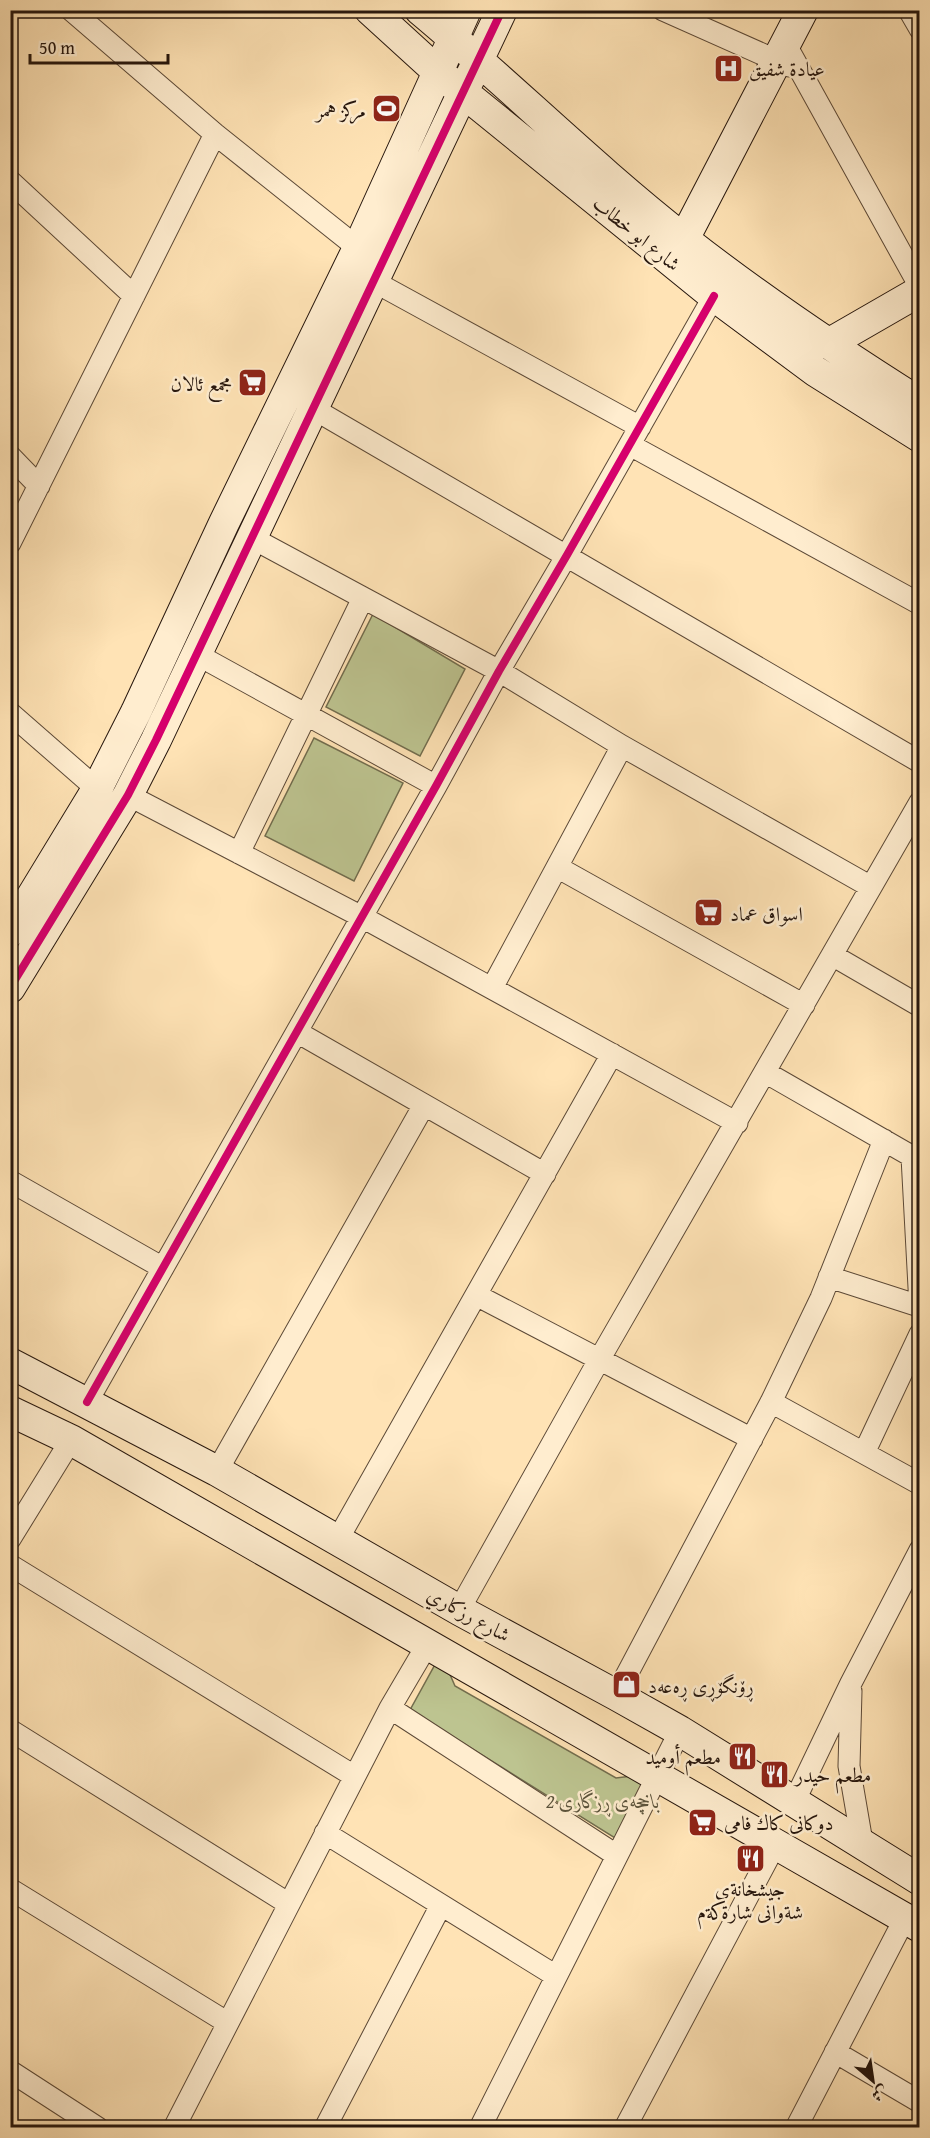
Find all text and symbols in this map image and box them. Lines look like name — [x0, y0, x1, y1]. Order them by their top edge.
scale bar — [30, 27, 168, 65]
text: 50 m — [39, 34, 75, 61]
hospital icon: عيادة شفيق — [712, 52, 744, 84]
place label: عيادة شفيق — [749, 54, 825, 83]
sports icon: مركز همر — [371, 93, 403, 125]
place label: مركز همر — [314, 95, 366, 124]
street label: شارع ابو خطاب — [584, 188, 687, 281]
supermarket icon: مجمع ئالان — [237, 367, 269, 399]
place label: مجمع ئالان — [170, 369, 232, 402]
supermarket icon: اسواق عماد — [693, 897, 725, 929]
place label: اسواق عماد — [730, 899, 803, 928]
street label: شارع رزكاري — [420, 1579, 516, 1652]
shop icon: ڕۆنگۆڕی ڕەعەد — [611, 1669, 643, 1701]
place label: ڕۆنگۆڕی ڕەعەد — [648, 1671, 754, 1702]
restaurant icon: مطعم أوميد — [726, 1740, 758, 1772]
place label: مطعم أوميد — [645, 1742, 721, 1776]
restaurant icon: مطعم حيدر — [758, 1758, 790, 1790]
place label: مطعم حيدر — [793, 1760, 871, 1794]
park label: باخچەی ڕزگاری 2 — [545, 1786, 660, 1817]
supermarket icon: دوكانى كاك فامى — [687, 1806, 719, 1838]
place label: دوكانى كاك فامى — [724, 1808, 833, 1837]
restaurant icon: جيشخانةى شةوانى شارةكةم — [734, 1842, 766, 1874]
place label: جيشخانةى شةوانى شارةكةم — [697, 1874, 803, 1930]
north arrow — [843, 2051, 903, 2111]
text: ش — [868, 2080, 893, 2108]

